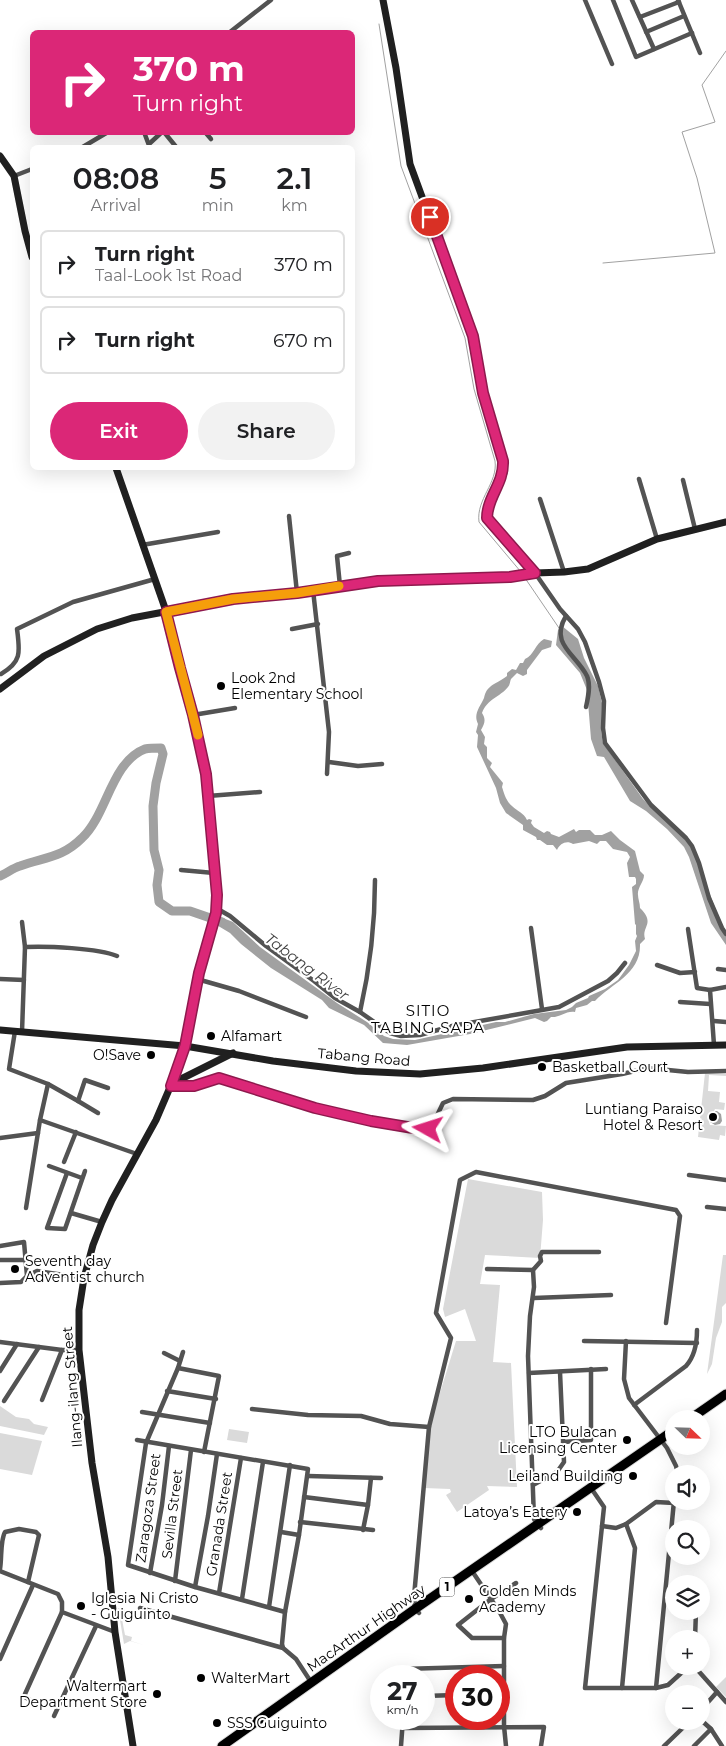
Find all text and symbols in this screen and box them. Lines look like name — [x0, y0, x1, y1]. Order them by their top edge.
text: 370 m — [133, 47, 245, 90]
icon: right — [50, 50, 115, 115]
text: Turn right — [133, 90, 243, 117]
text: 08:08 — [72, 160, 159, 197]
text: 5 — [209, 160, 227, 197]
text: 2.1 — [276, 160, 312, 197]
text: Arrival — [91, 196, 141, 215]
text: min — [202, 196, 234, 215]
text: km — [281, 196, 308, 215]
pin — [409, 196, 451, 238]
icon: arrive — [416, 203, 444, 231]
text: Turn right — [95, 243, 195, 266]
icon: right — [52, 250, 80, 278]
text: 370 m — [274, 253, 333, 276]
text: Taal-Look 1st Road — [95, 266, 242, 285]
icon: right — [52, 326, 80, 354]
text: Turn right — [95, 329, 195, 352]
text: 670 m — [273, 329, 333, 352]
button: Exit — [50, 402, 188, 460]
button: Share — [198, 402, 335, 460]
place label: Look 2nd Elementary School — [231, 669, 363, 703]
marker: Look 2nd Elementary School — [215, 680, 227, 692]
water label: Tabang River — [261, 929, 354, 1005]
district label: SITIO TABING SAPA — [371, 1001, 485, 1037]
place label: Alfamart — [221, 1027, 283, 1045]
marker: Alfamart — [205, 1030, 217, 1042]
street label: Tabang Road — [317, 1044, 411, 1070]
place label: O!Save — [93, 1046, 141, 1064]
marker: O!Save — [145, 1049, 157, 1061]
place label: Basketball Court — [552, 1058, 668, 1076]
marker: Basketball Court — [536, 1061, 548, 1073]
place label: Luntiang Paraiso Hotel & Resort — [585, 1100, 703, 1134]
position arrow — [401, 1102, 453, 1154]
marker: Luntiang Paraiso Hotel & Resort — [707, 1111, 719, 1123]
place label: Seventh day Adventist church — [25, 1252, 145, 1286]
marker: Seventh day Adventist church — [9, 1263, 21, 1275]
street label: Ilang-ilang Street — [58, 1325, 86, 1448]
north arrow — [665, 1410, 710, 1455]
map controls — [665, 1410, 710, 1730]
place label: LTO Bulacan Licensing Center — [499, 1423, 617, 1457]
marker: LTO Bulacan Licensing Center — [621, 1434, 633, 1446]
street label: Zaragoza Street — [131, 1452, 165, 1564]
button: sound — [665, 1465, 710, 1510]
place label: Leiland Building — [508, 1467, 623, 1485]
street label: Sevilla Street — [158, 1468, 186, 1560]
street label: Granada Street — [202, 1470, 236, 1578]
marker: Leiland Building — [627, 1470, 639, 1482]
place label: Latoya’s Eatery — [463, 1503, 567, 1521]
marker: Latoya’s Eatery — [571, 1506, 583, 1518]
button: search — [665, 1520, 710, 1565]
button: layers — [665, 1575, 710, 1620]
road number: 1 — [440, 1578, 454, 1596]
street label: MacArthur Highway — [303, 1580, 429, 1676]
place label: Golden Minds Academy — [479, 1582, 577, 1616]
place label: Iglesia Ni Cristo - Guiguinto — [91, 1589, 199, 1623]
marker: Golden Minds Academy — [463, 1593, 475, 1605]
marker: Iglesia Ni Cristo - Guiguinto — [75, 1600, 87, 1612]
button: + — [665, 1630, 710, 1675]
speed limit sign: 30 — [445, 1665, 510, 1730]
place label: WalterMart — [211, 1669, 290, 1687]
marker: WalterMart — [195, 1672, 207, 1684]
text: 27 — [387, 1676, 418, 1706]
place label: Waltermart Department Store — [19, 1677, 147, 1711]
button: − — [665, 1685, 710, 1730]
marker: Waltermart Department Store — [151, 1688, 163, 1700]
text: km/h — [386, 1702, 419, 1717]
place label: SSS Guiguinto — [227, 1714, 327, 1732]
marker: SSS Guiguinto — [211, 1717, 223, 1729]

